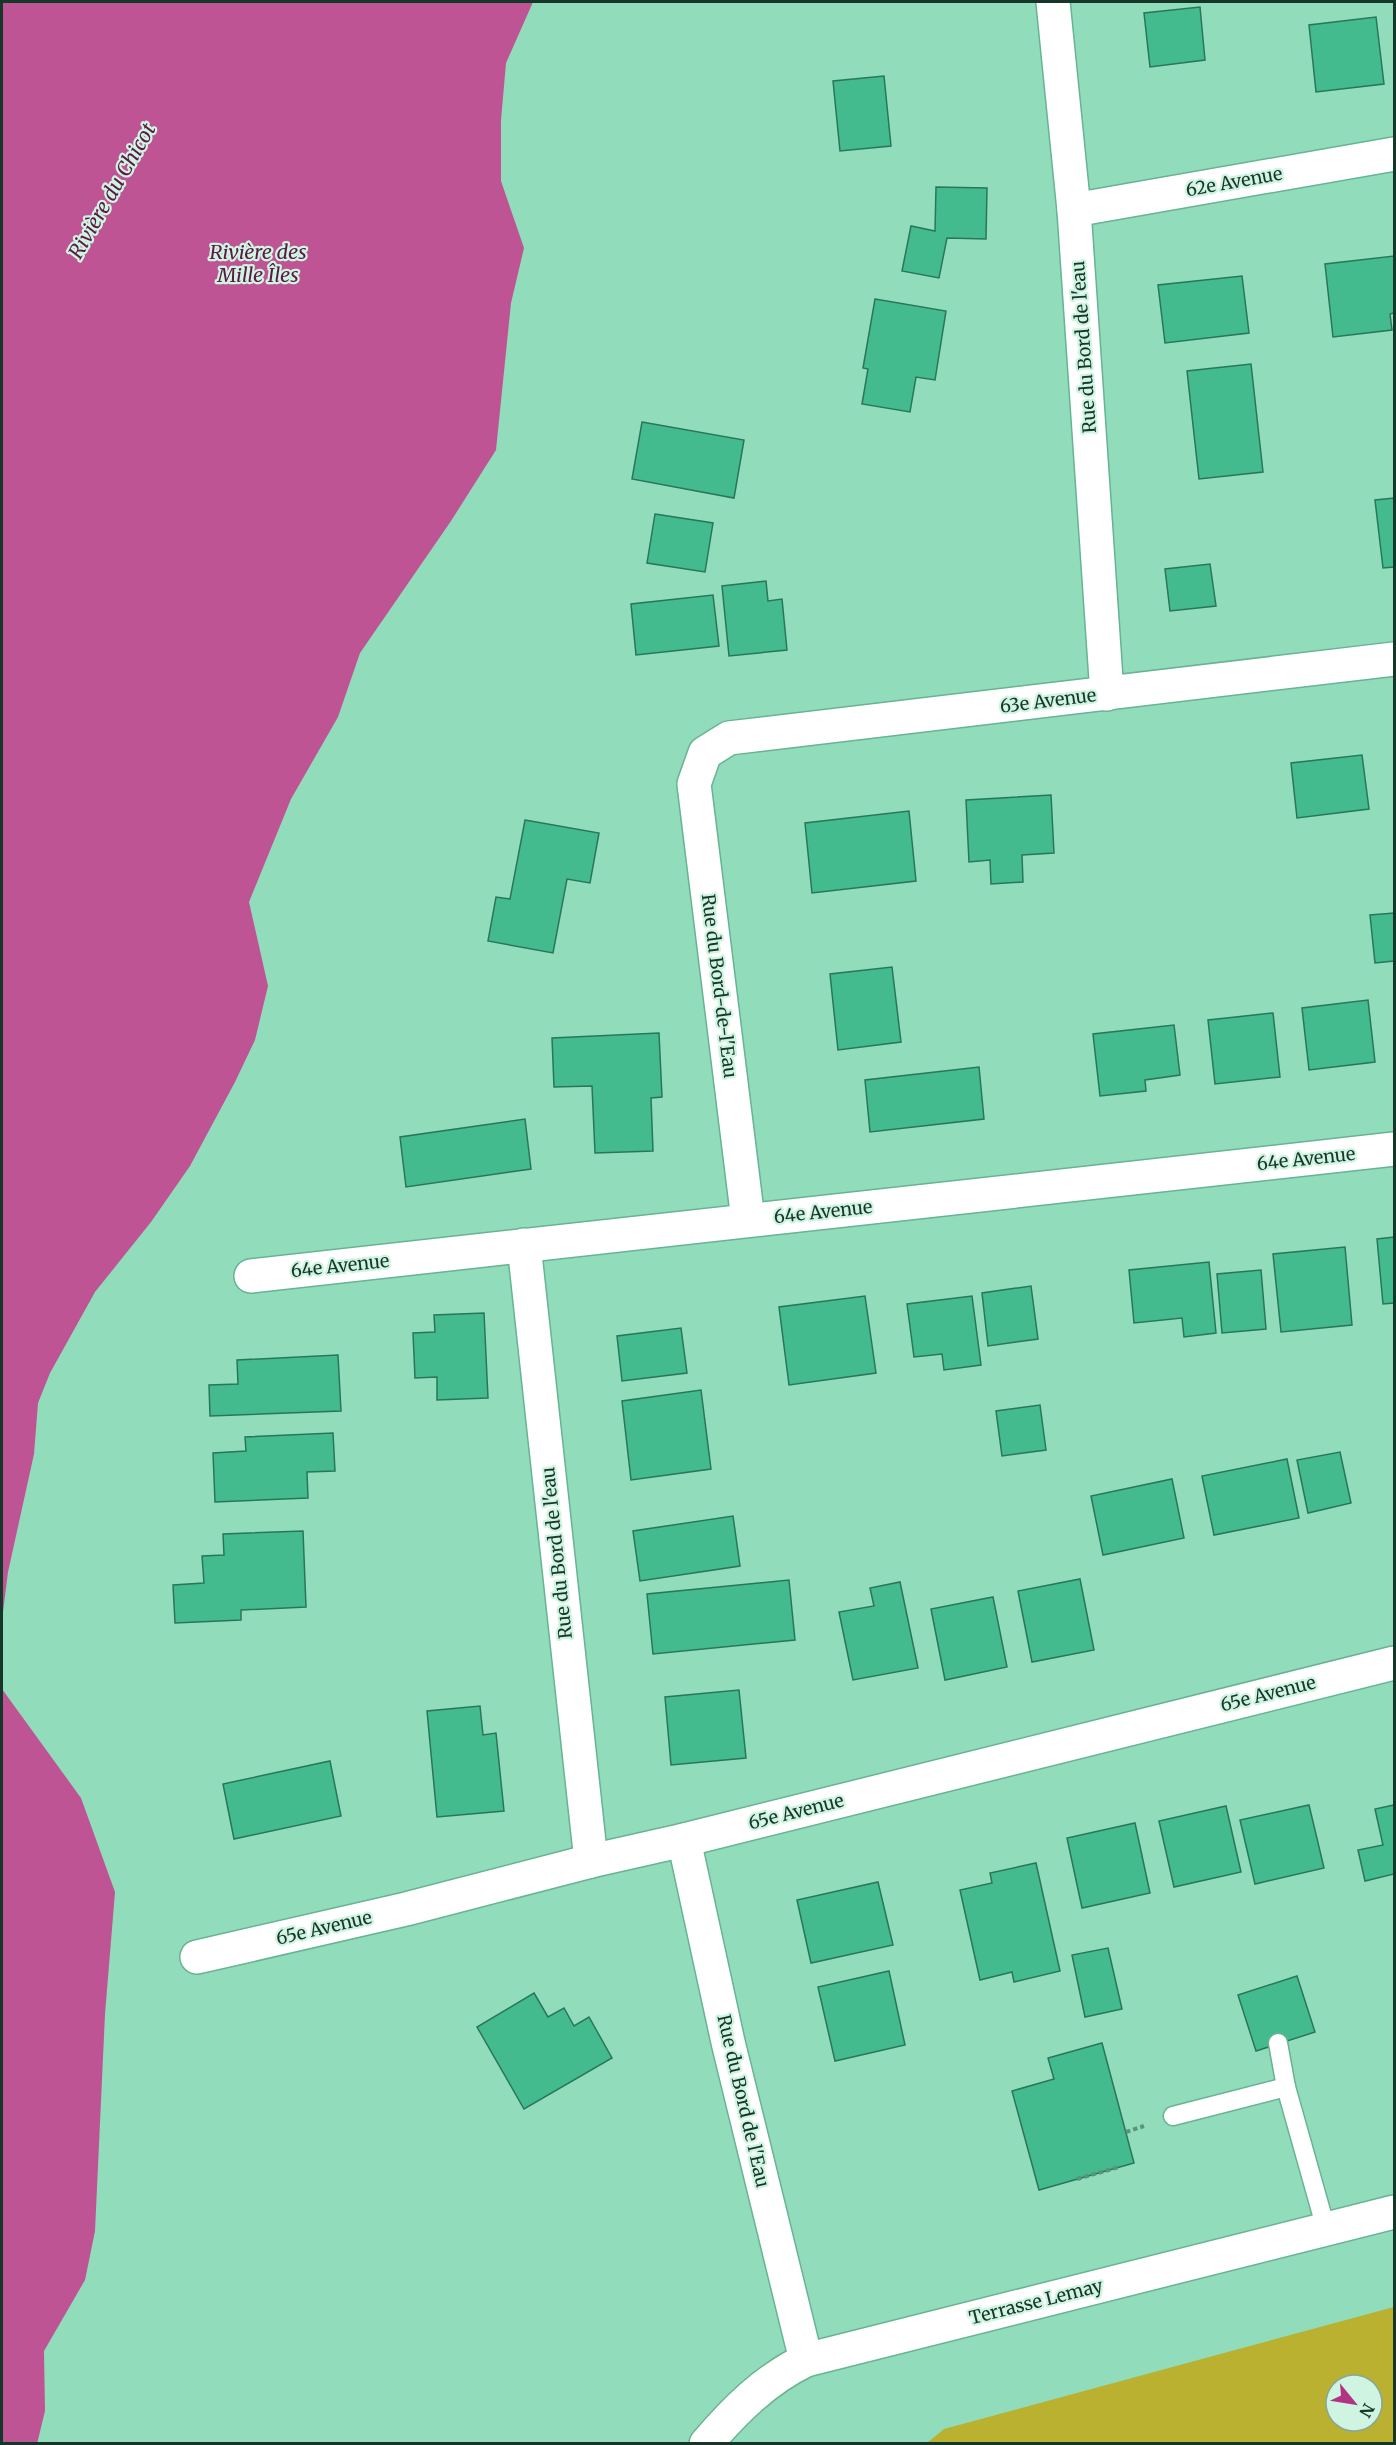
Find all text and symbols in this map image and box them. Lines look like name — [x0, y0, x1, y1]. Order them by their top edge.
water label: Rivière du Chicot — [63, 119, 160, 263]
street label: 62e Avenue — [1184, 162, 1284, 201]
water label: Rivière des Mille Îles — [209, 239, 307, 287]
street label: Rue du Bord de l'eau — [1066, 260, 1101, 434]
street label: 63e Avenue — [998, 683, 1097, 718]
street label: Rue du Bord-de-l'Eau — [697, 892, 742, 1079]
street label: 64e Avenue — [1256, 1142, 1356, 1175]
street label: 64e Avenue — [773, 1195, 873, 1228]
street label: 64e Avenue — [290, 1249, 390, 1282]
street label: Rue du Bord de l'eau — [536, 1466, 577, 1640]
street label: 65e Avenue — [1218, 1671, 1318, 1716]
street label: 65e Avenue — [746, 1789, 846, 1834]
street label: 65e Avenue — [274, 1905, 374, 1950]
street label: Rue du Bord de l'Eau — [712, 2012, 775, 2190]
street label: Terrasse Lemay — [967, 2274, 1106, 2329]
north arrow — [1324, 2373, 1384, 2433]
text: N — [1355, 2400, 1379, 2421]

